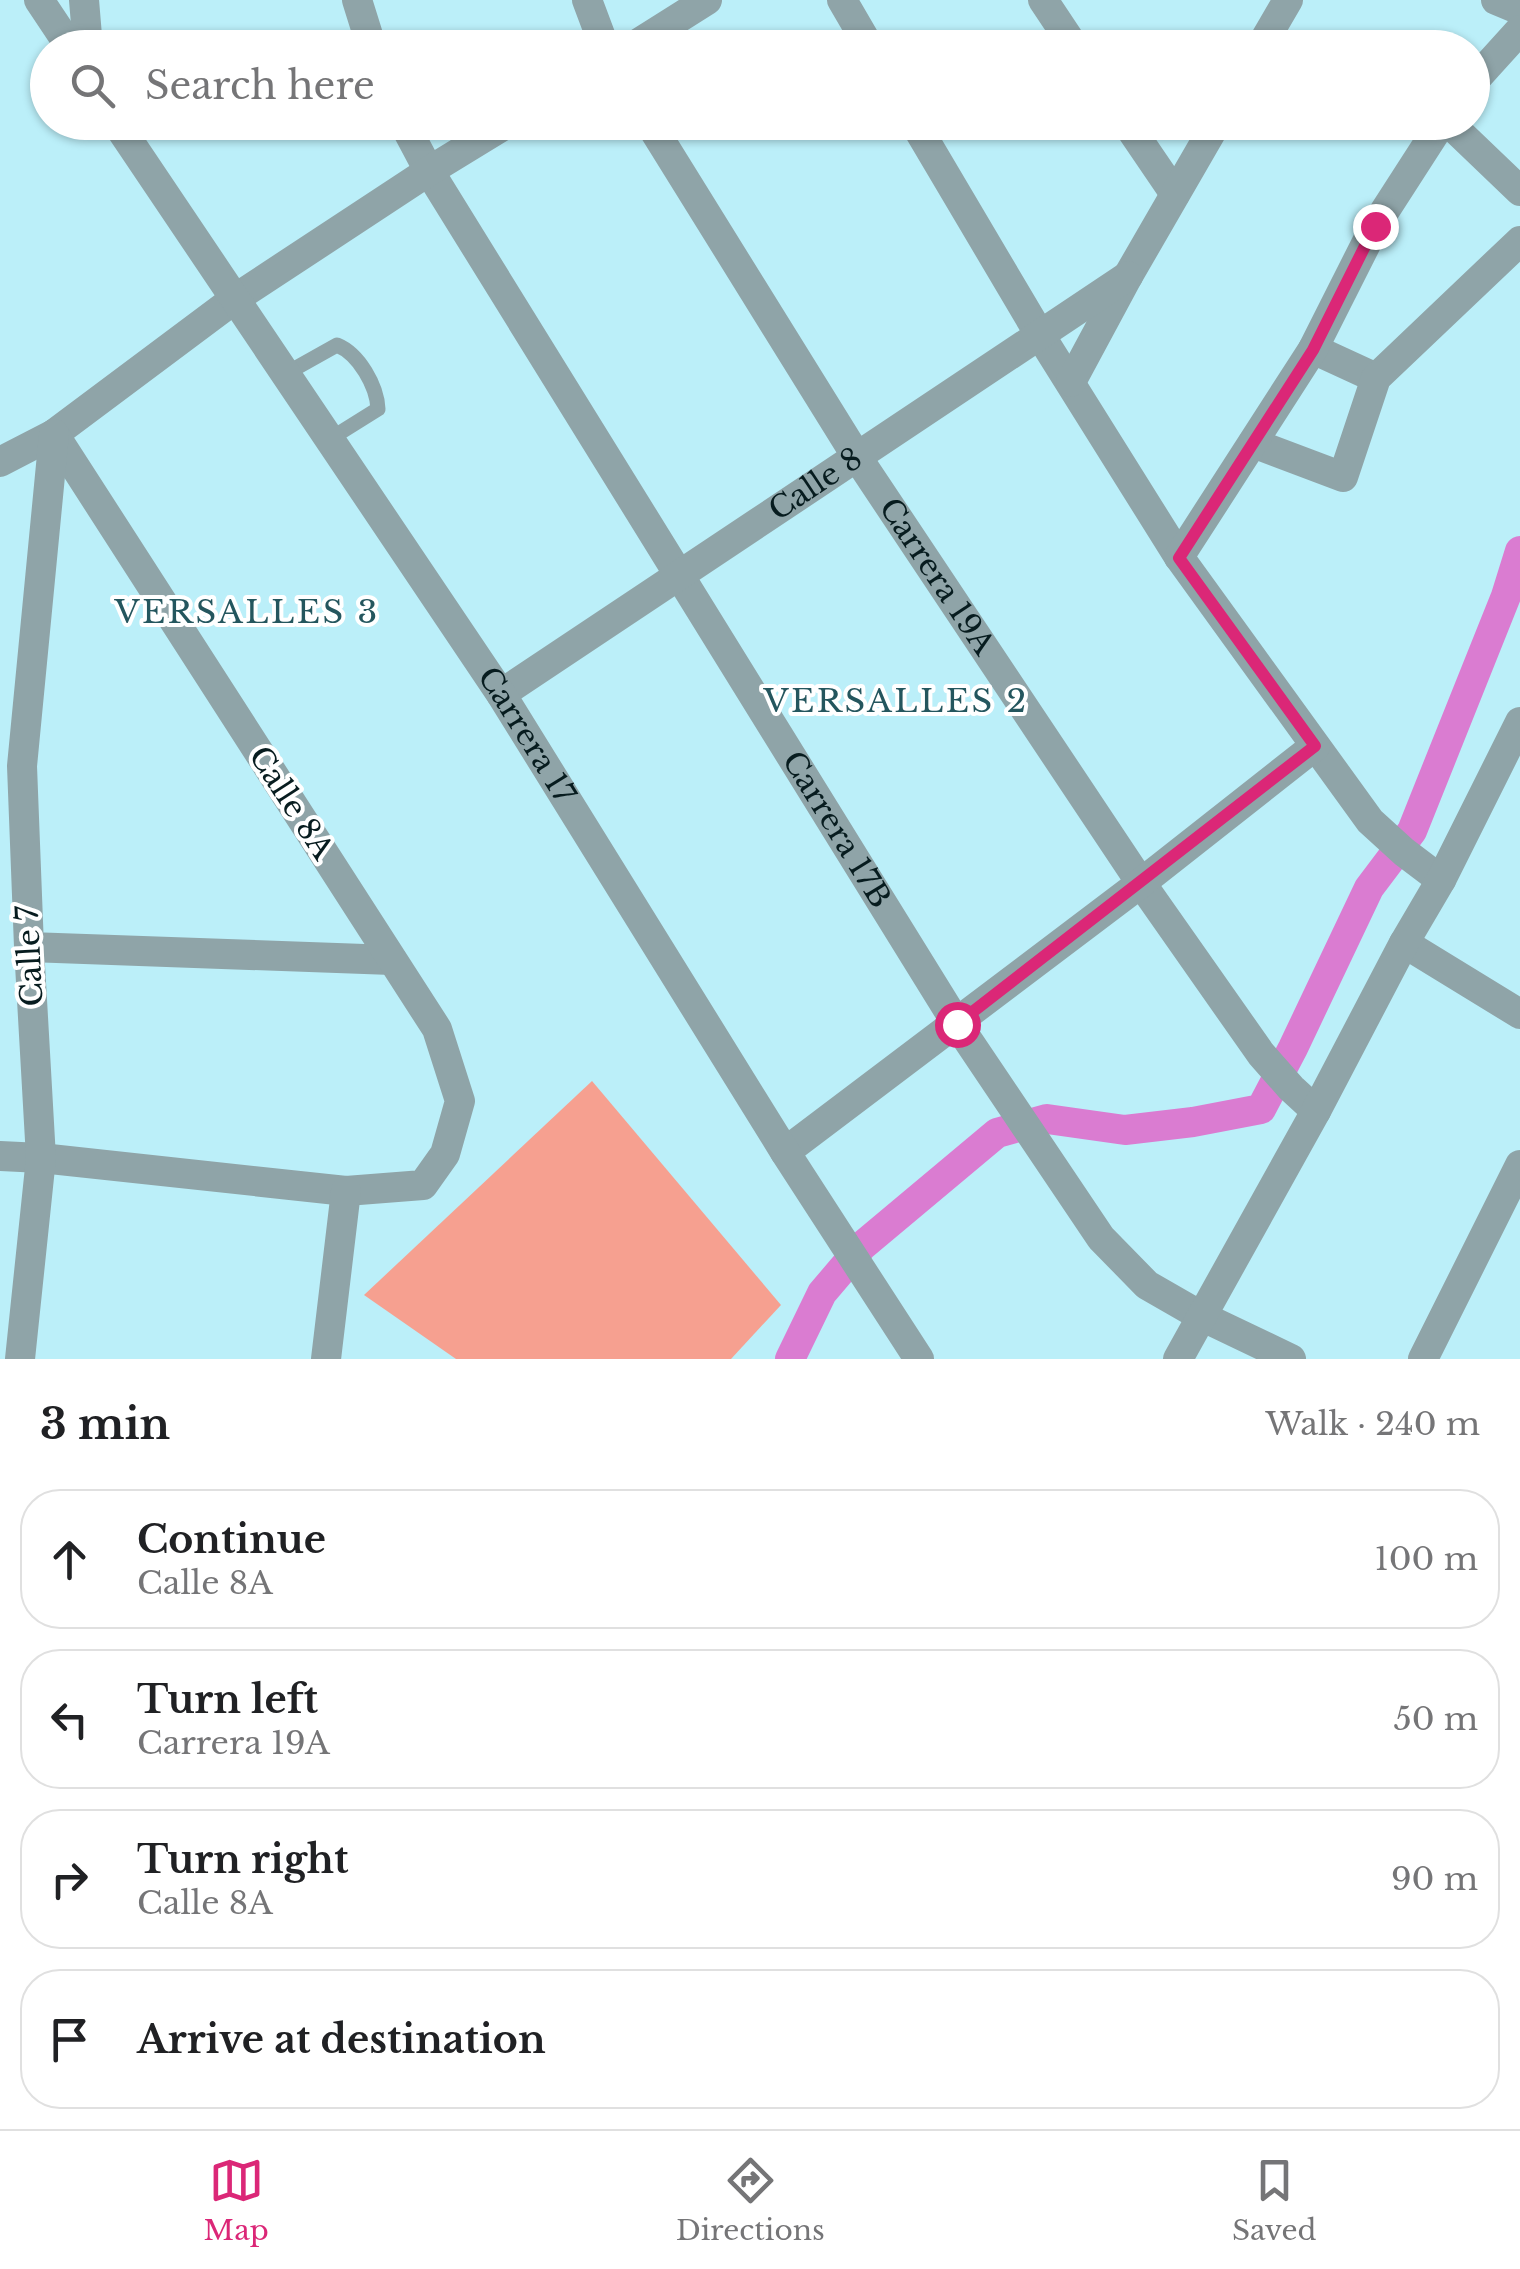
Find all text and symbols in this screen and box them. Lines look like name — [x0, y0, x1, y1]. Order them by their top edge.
search box — [30, 30, 1490, 140]
icon: search — [65, 58, 120, 113]
text: Search here — [145, 62, 375, 109]
route end — [1353, 204, 1399, 250]
street label: Calle 8 — [762, 440, 869, 528]
street label: Carrera 19A — [872, 491, 1003, 662]
district label: VERSALLES 3 — [113, 592, 380, 632]
street label: Carrera 17 — [470, 660, 584, 811]
district label: VERSALLES 2 — [762, 681, 1029, 721]
street label: Calle 8A — [241, 739, 342, 867]
street label: Carrera 17B — [775, 744, 899, 914]
street label: Calle 7 — [8, 904, 51, 1007]
route start — [935, 1002, 981, 1048]
text: 3 min — [40, 1398, 170, 1450]
text: Walk · 240 m — [1266, 1404, 1480, 1444]
text: Continue — [137, 1516, 326, 1563]
icon: ahead — [42, 1532, 97, 1587]
text: 100 m — [1375, 1539, 1478, 1579]
text: Calle 8A — [137, 1563, 273, 1603]
text: Turn left — [137, 1676, 318, 1723]
icon: left — [42, 1692, 97, 1747]
text: 50 m — [1393, 1699, 1478, 1739]
text: Carrera 19A — [137, 1723, 330, 1763]
text: Turn right — [137, 1836, 348, 1883]
icon: right — [42, 1852, 97, 1907]
text: 90 m — [1391, 1859, 1478, 1899]
text: Calle 8A — [137, 1883, 273, 1923]
icon: arrive — [42, 2012, 97, 2067]
text: Arrive at destination — [137, 2016, 546, 2063]
tab: Map — [204, 2153, 269, 2248]
tab: Directions — [676, 2153, 825, 2248]
tab: Saved — [1232, 2153, 1316, 2248]

